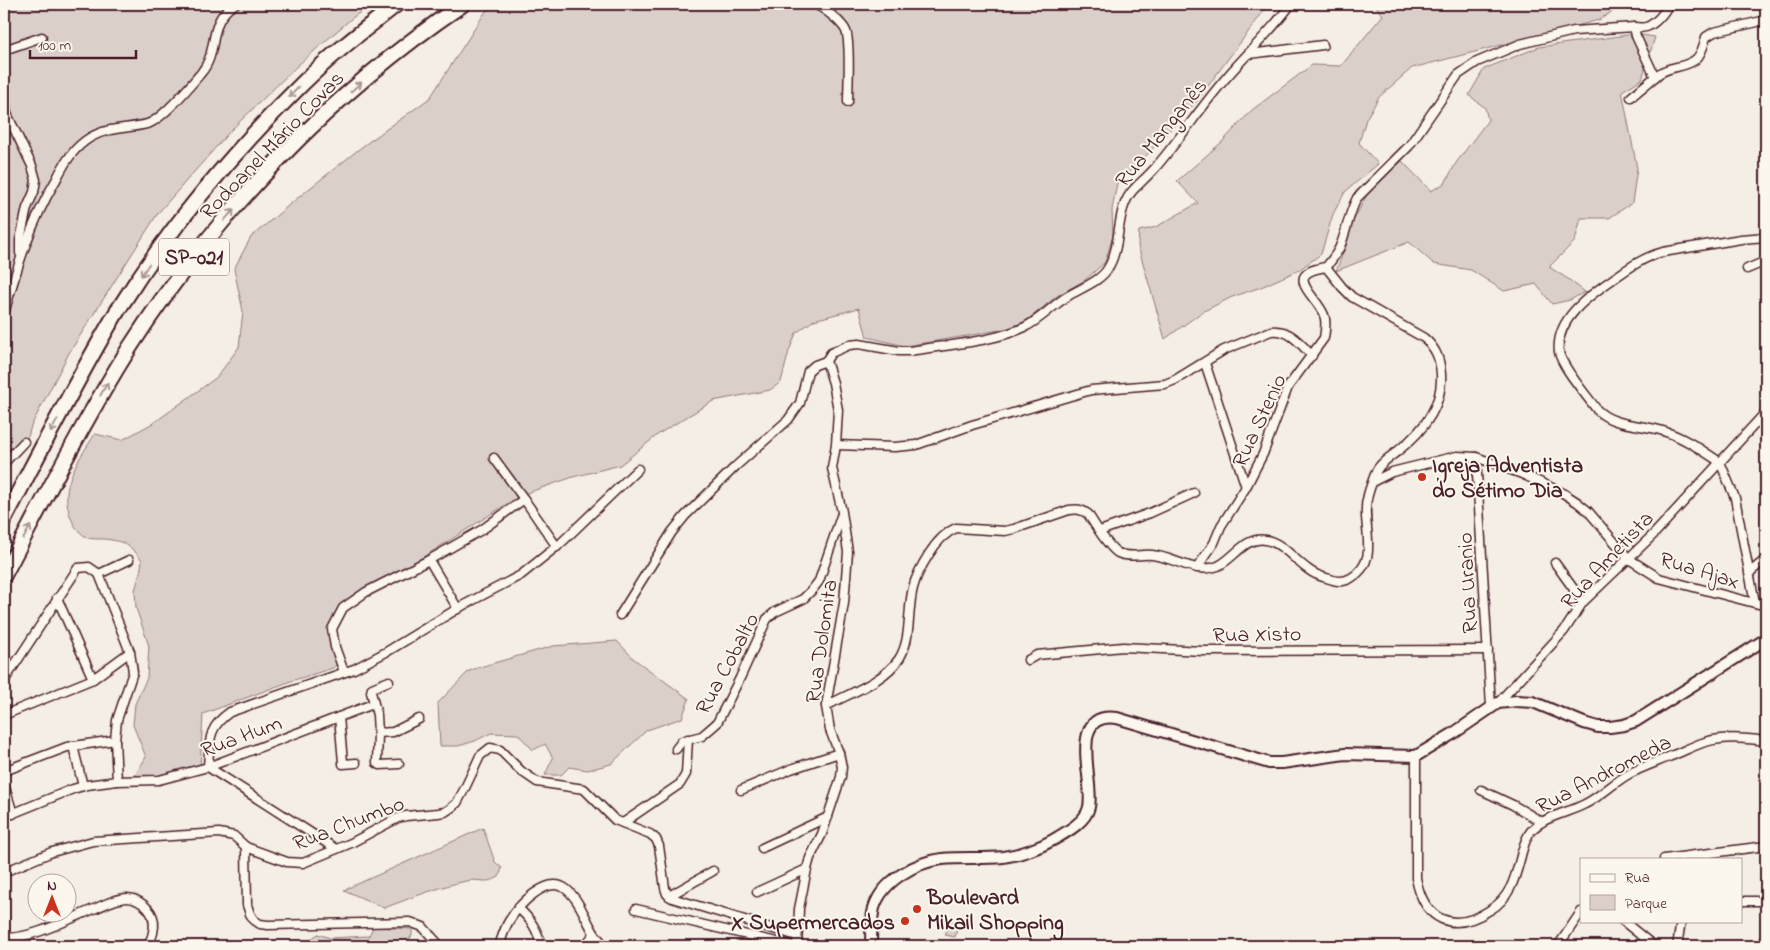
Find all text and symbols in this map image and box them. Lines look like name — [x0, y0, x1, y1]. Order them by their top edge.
scale bar — [30, 28, 136, 60]
text: 100 m — [38, 35, 71, 57]
street label: Rodoanel Mário Covas — [193, 64, 353, 228]
street label: Rua Manganês — [1108, 73, 1217, 196]
one-way arrow — [349, 81, 362, 93]
one-way arrow — [288, 86, 300, 98]
one-way arrow — [223, 208, 235, 221]
road number: SP-021 — [159, 238, 229, 276]
one-way arrow — [140, 263, 150, 277]
street label: Rua Stenio — [1225, 369, 1296, 473]
one-way arrow — [100, 383, 110, 397]
one-way arrow — [49, 418, 59, 432]
place label: Igreja Adventista do Sétimo Dia — [1432, 451, 1583, 508]
marker: Igreja Adventista do Sétimo Dia — [1416, 471, 1428, 483]
street label: Rua Ametista — [1554, 505, 1662, 617]
one-way arrow — [23, 525, 32, 540]
street label: Rua Uranio — [1450, 532, 1488, 634]
street label: Rua Ajax — [1655, 545, 1743, 599]
street label: Rua Dolomita — [798, 578, 847, 705]
street label: Rua Cobalto — [688, 608, 769, 721]
street label: Rua Xisto — [1212, 619, 1302, 653]
street label: Rua Hum — [197, 708, 287, 767]
street label: Rua Andromeda — [1531, 728, 1678, 824]
street label: Rua Chumbo — [289, 789, 410, 861]
legend — [1580, 858, 1742, 922]
text: Rua — [1625, 867, 1650, 889]
north arrow — [28, 872, 78, 922]
text: N — [47, 876, 57, 897]
place label: Boulevard Mikail Shopping — [926, 883, 1064, 941]
text: Parque — [1625, 893, 1667, 915]
marker: Boulevard Mikail Shopping — [911, 903, 923, 915]
place label: X Supermercados — [731, 908, 895, 940]
marker: X Supermercados — [899, 915, 911, 927]

